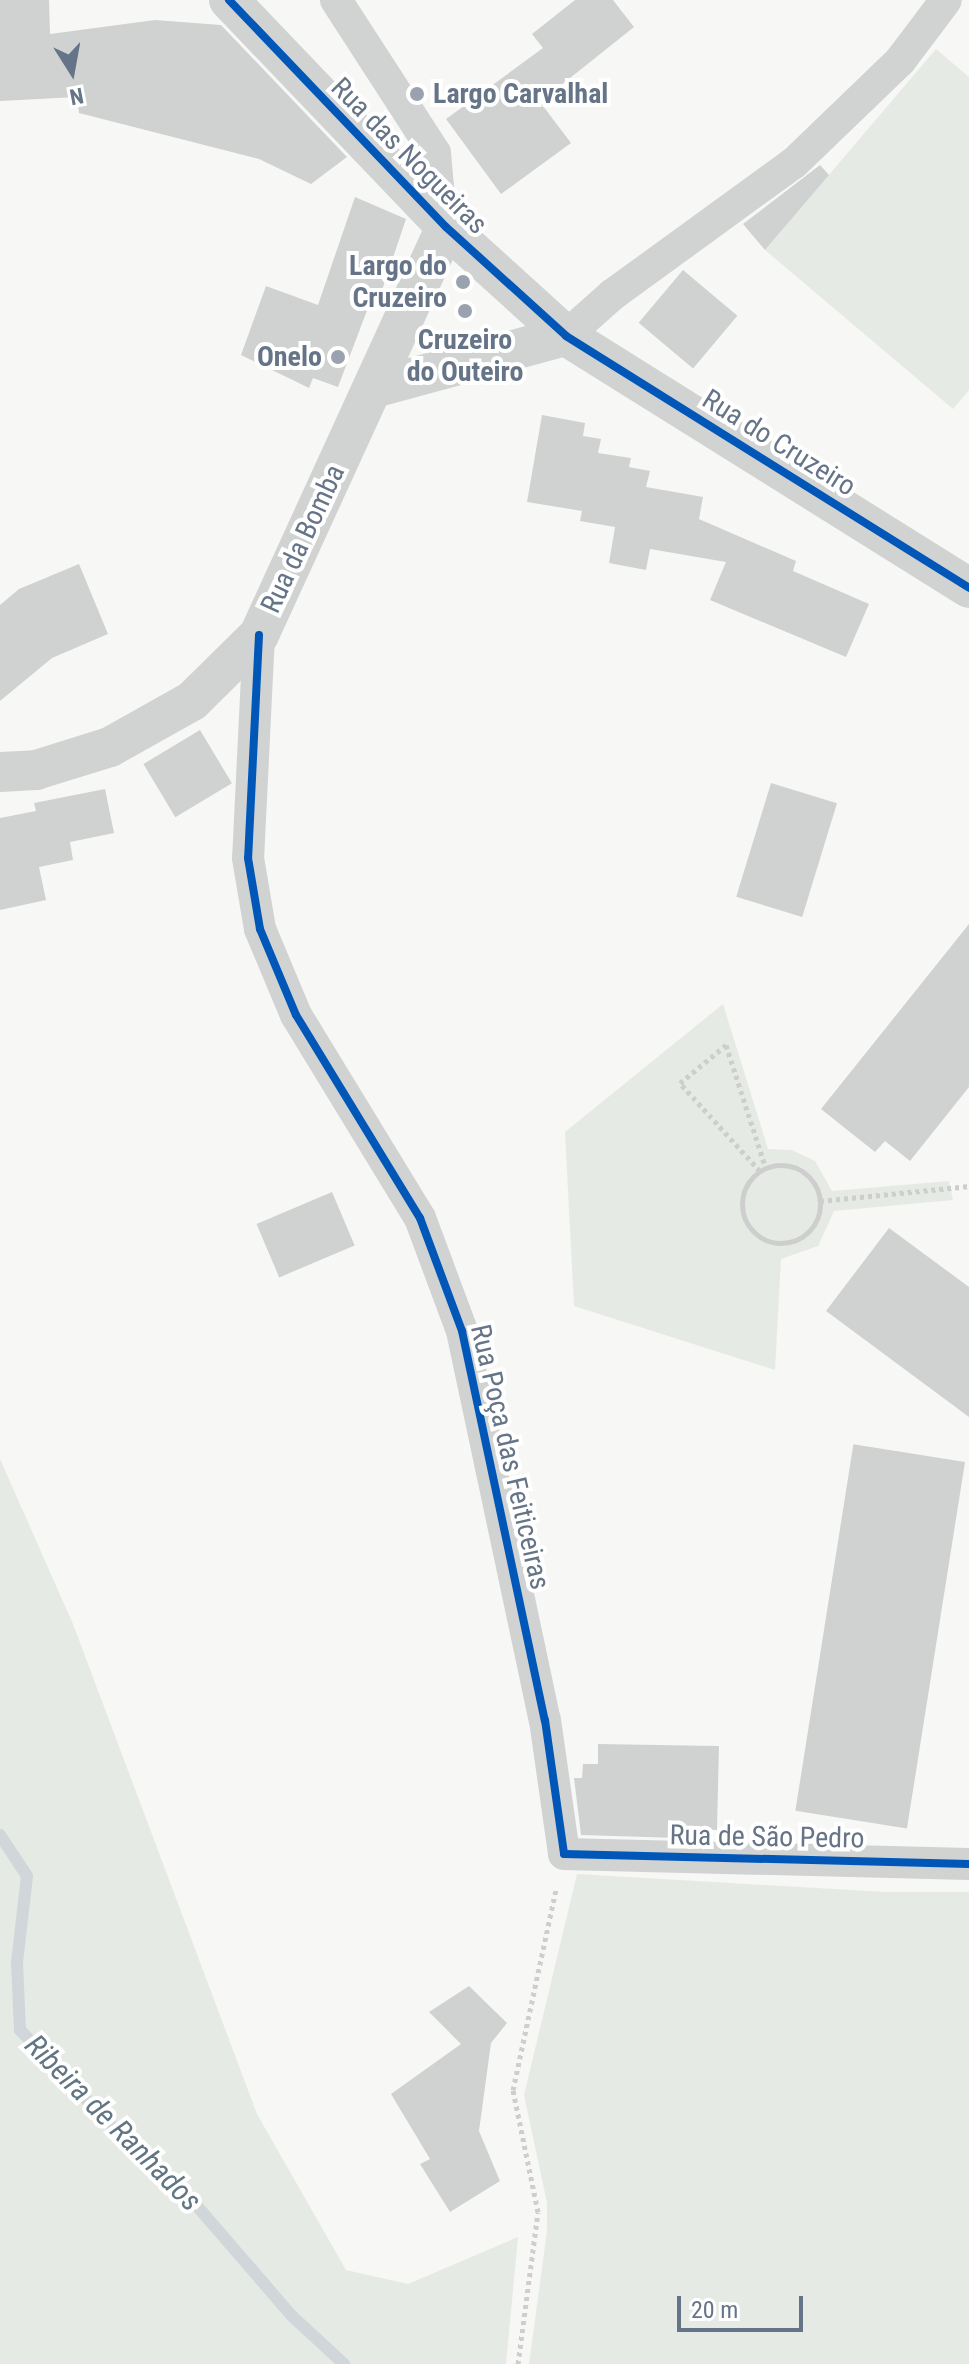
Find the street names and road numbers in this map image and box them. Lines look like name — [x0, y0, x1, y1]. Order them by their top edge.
street label: Rua das Nogueiras — [324, 71, 494, 241]
street label: Rua do Cruzeiro — [696, 383, 862, 503]
street label: Rua da Bomba — [254, 460, 352, 618]
street label: Rua Poça das Feiticeiras — [463, 1321, 557, 1593]
street label: Rua de São Pedro — [669, 1819, 865, 1855]

